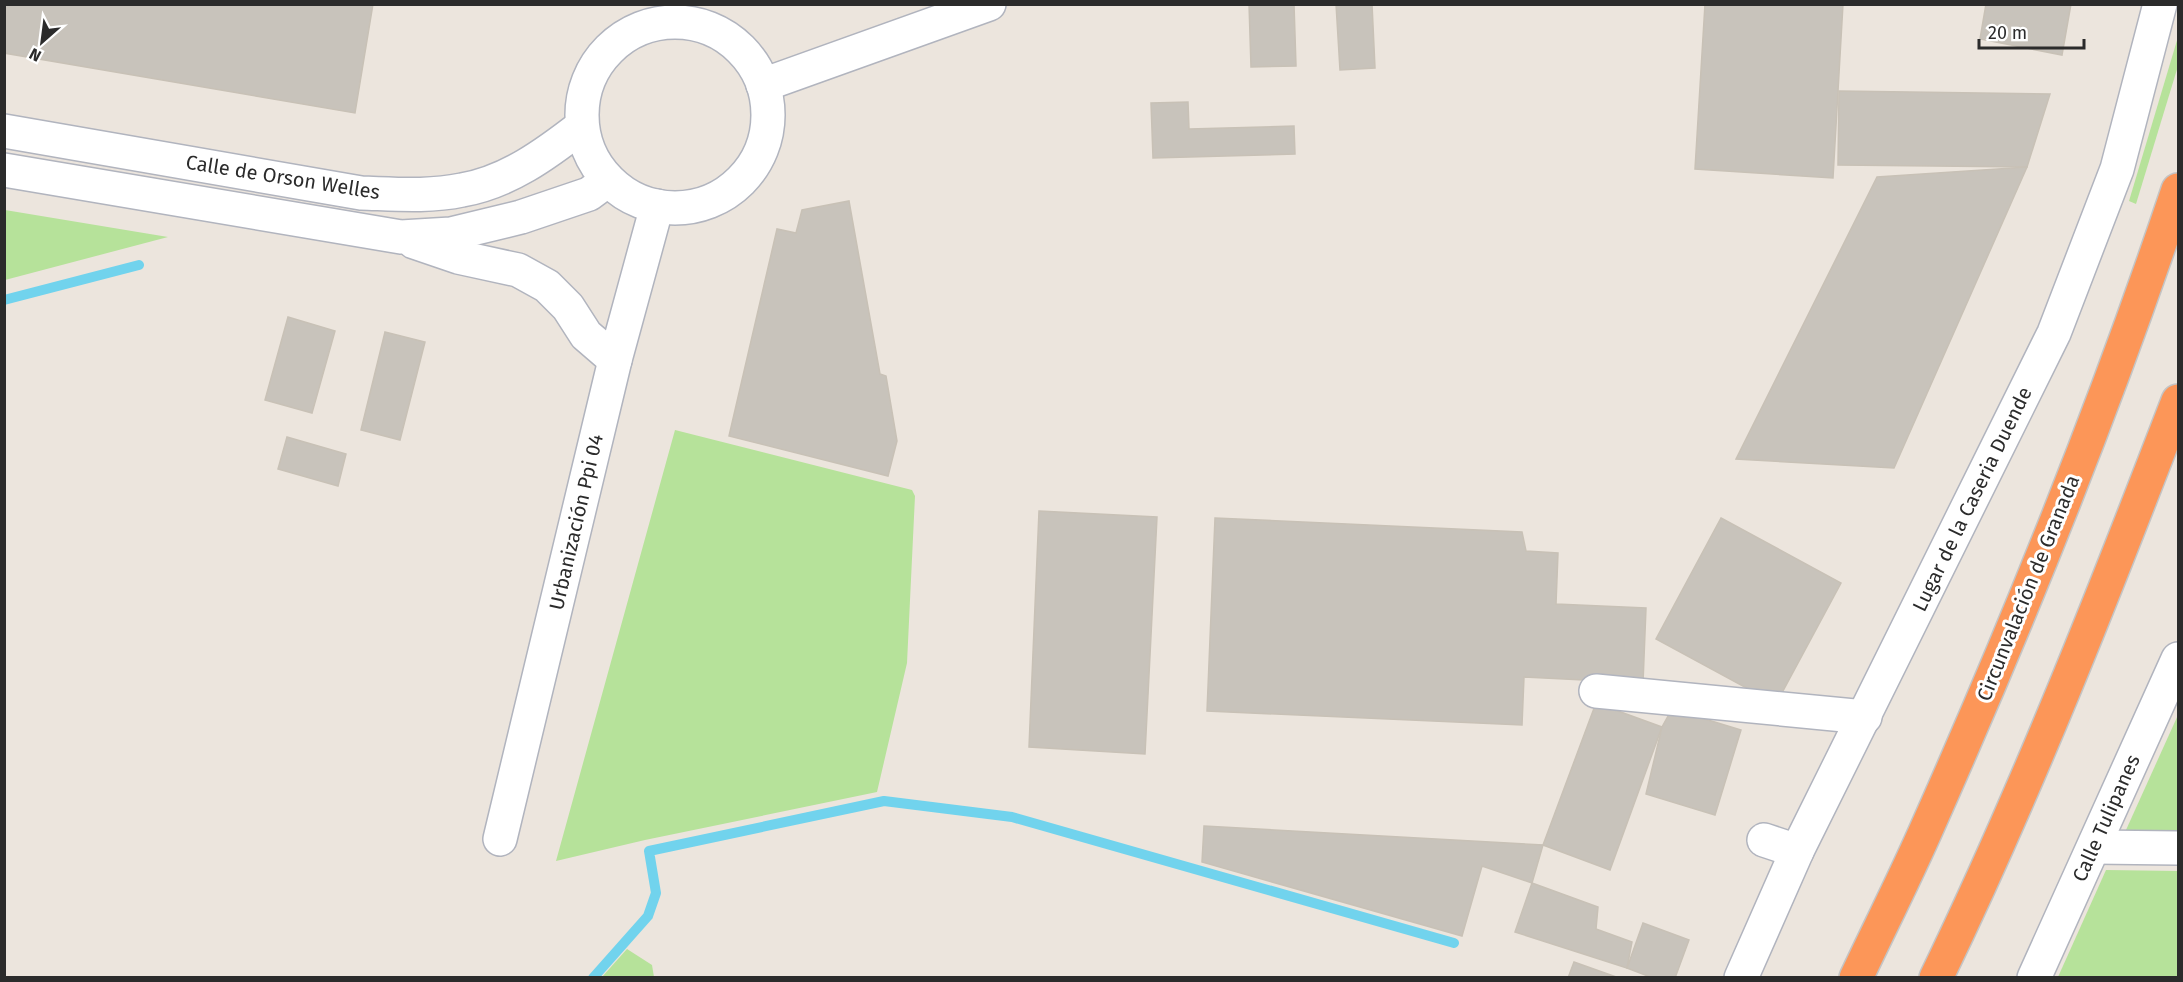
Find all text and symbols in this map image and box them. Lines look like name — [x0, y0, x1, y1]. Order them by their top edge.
north arrow — [12, 12, 72, 72]
scale bar — [1979, 12, 2084, 50]
text: 20 m — [1988, 22, 2027, 44]
text: N — [26, 44, 44, 66]
street label: Calle de Orson Welles — [184, 150, 382, 204]
street label: Lugar de la Caseria Duende — [1907, 383, 2037, 615]
street label: Urbanización Ppi 04 — [544, 431, 608, 612]
street label: Circunvalación de Granada — [1972, 472, 2084, 704]
street label: Calle Tulipanes — [2067, 751, 2145, 885]

